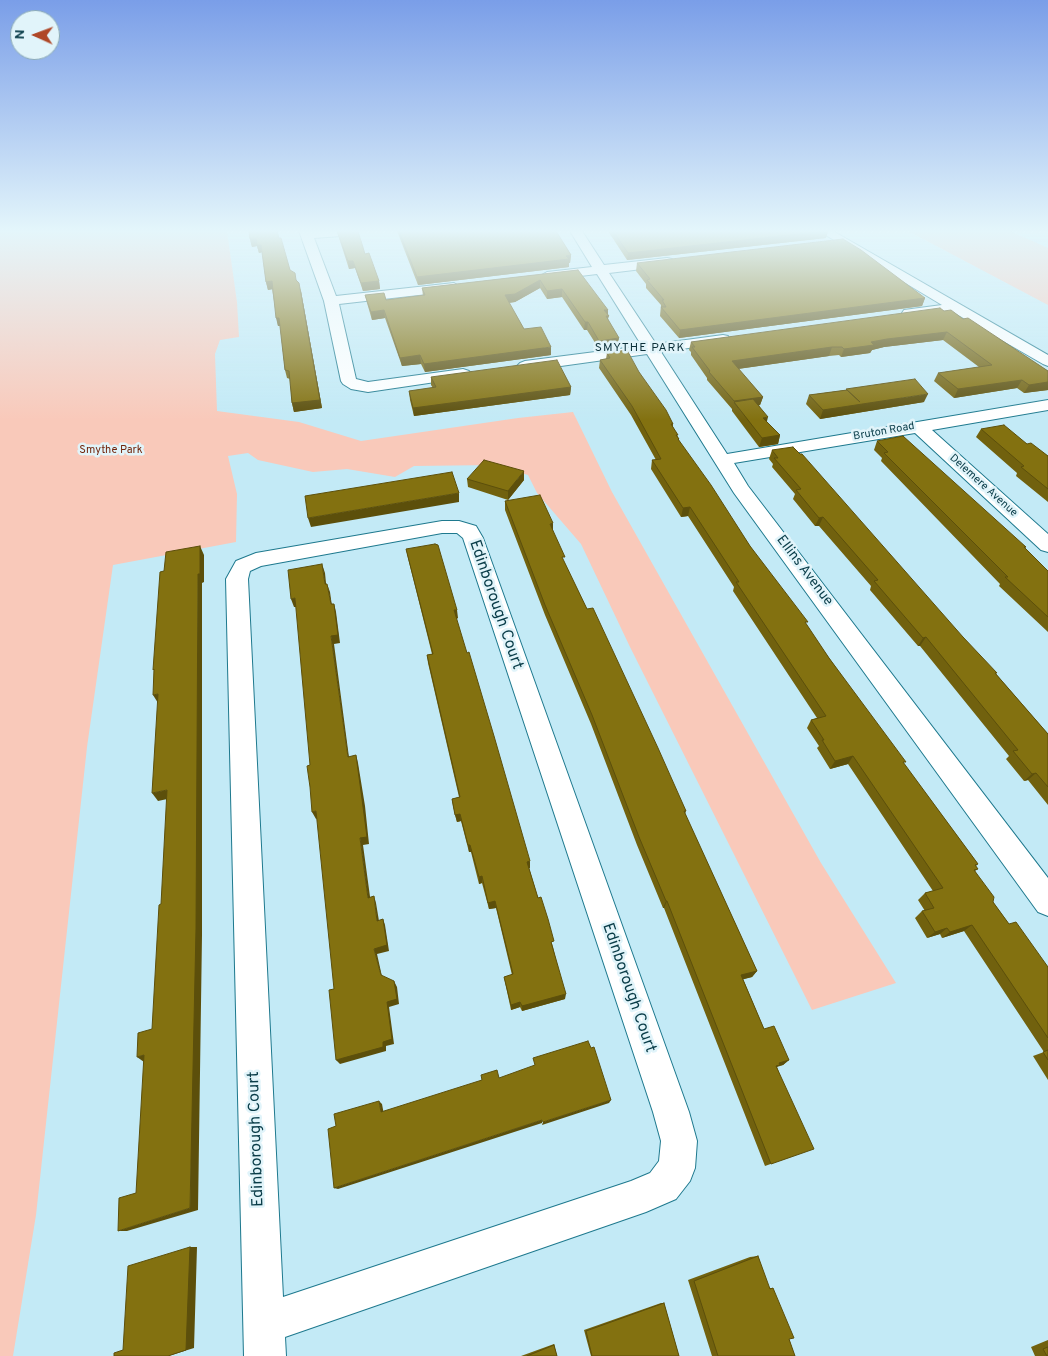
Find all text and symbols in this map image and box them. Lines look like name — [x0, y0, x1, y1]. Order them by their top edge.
north arrow — [10, 10, 60, 60]
text: N — [12, 29, 29, 40]
district label: SMYTHE PARK — [593, 342, 687, 356]
street label: Bruton Road — [852, 420, 916, 444]
park label: Smythe Park — [79, 444, 143, 458]
street label: Delemere Avenue — [946, 452, 1020, 520]
street label: Ellins Avenue — [772, 532, 836, 610]
street label: Edinborough Court — [464, 538, 526, 672]
street label: Edinborough Court — [597, 921, 659, 1055]
street label: Edinborough Court — [245, 1071, 269, 1207]

